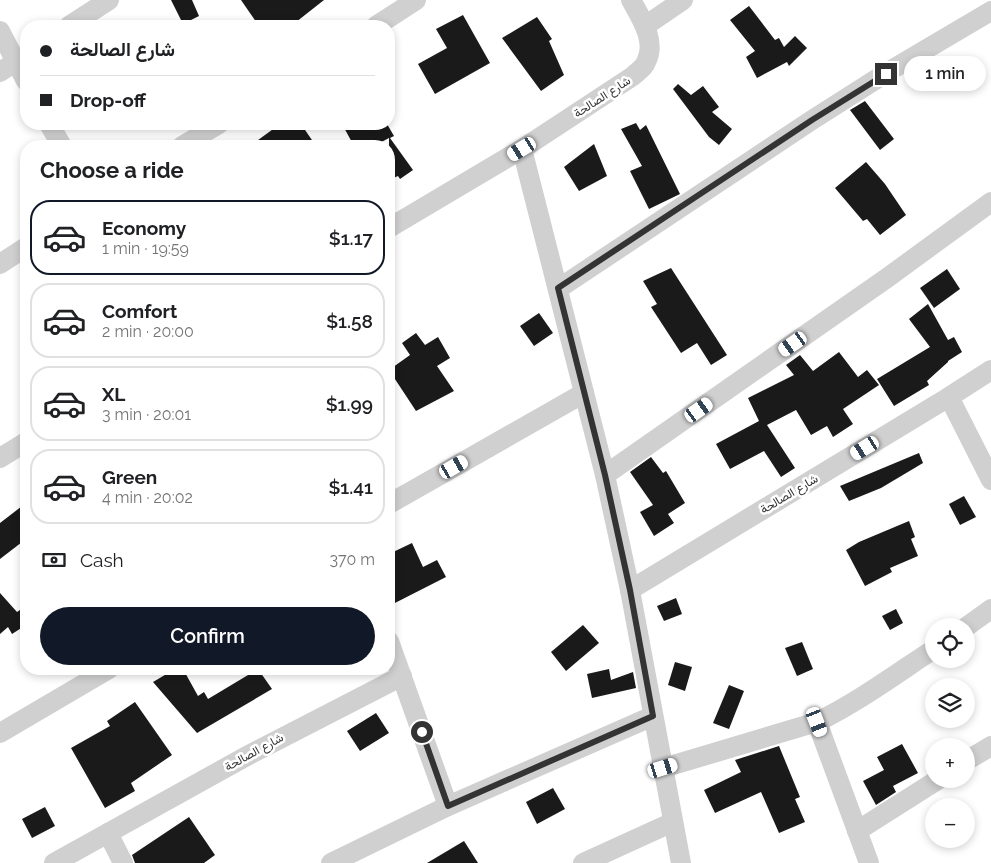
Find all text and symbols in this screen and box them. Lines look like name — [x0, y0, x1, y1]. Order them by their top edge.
text: شارع الصالحة — [70, 38, 175, 60]
callout: 1 min — [904, 56, 986, 92]
route end — [875, 63, 897, 85]
text: 1 min — [925, 64, 965, 83]
street label: شارع الصالحة — [571, 73, 634, 122]
text: Drop-off — [70, 89, 146, 111]
car — [505, 135, 538, 163]
text: Choose a ride — [40, 157, 184, 183]
icon: car — [42, 215, 87, 260]
text: Economy — [102, 217, 186, 239]
text: $1.17 — [329, 227, 373, 249]
text: 1 min · 19:59 — [102, 239, 189, 258]
icon: car — [42, 298, 87, 343]
text: Comfort — [102, 300, 177, 322]
text: $1.58 — [326, 310, 373, 332]
text: 2 min · 20:00 — [102, 322, 194, 341]
car — [776, 329, 809, 359]
icon: car — [42, 381, 87, 426]
text: XL — [102, 383, 125, 405]
text: $1.99 — [326, 393, 373, 415]
car — [682, 395, 715, 425]
text: 3 min · 20:01 — [102, 405, 191, 424]
car — [848, 434, 881, 462]
car — [437, 453, 470, 481]
icon: car — [42, 464, 87, 509]
text: Green — [102, 466, 157, 488]
street label: شارع الصالحة — [758, 471, 821, 518]
text: $1.41 — [328, 476, 373, 498]
text: 4 min · 20:02 — [102, 488, 193, 507]
icon: cash — [40, 546, 68, 574]
text: Cash — [80, 549, 124, 571]
text: 370 m — [329, 550, 375, 569]
button: Confirm — [40, 607, 375, 665]
map controls — [925, 618, 975, 848]
button: locate — [925, 618, 975, 668]
button: layers — [925, 678, 975, 728]
car — [804, 705, 829, 739]
route start — [411, 721, 433, 743]
street label: شارع الصالحة — [222, 730, 287, 776]
button: + — [925, 738, 975, 788]
car — [646, 756, 679, 780]
button: − — [925, 798, 975, 848]

